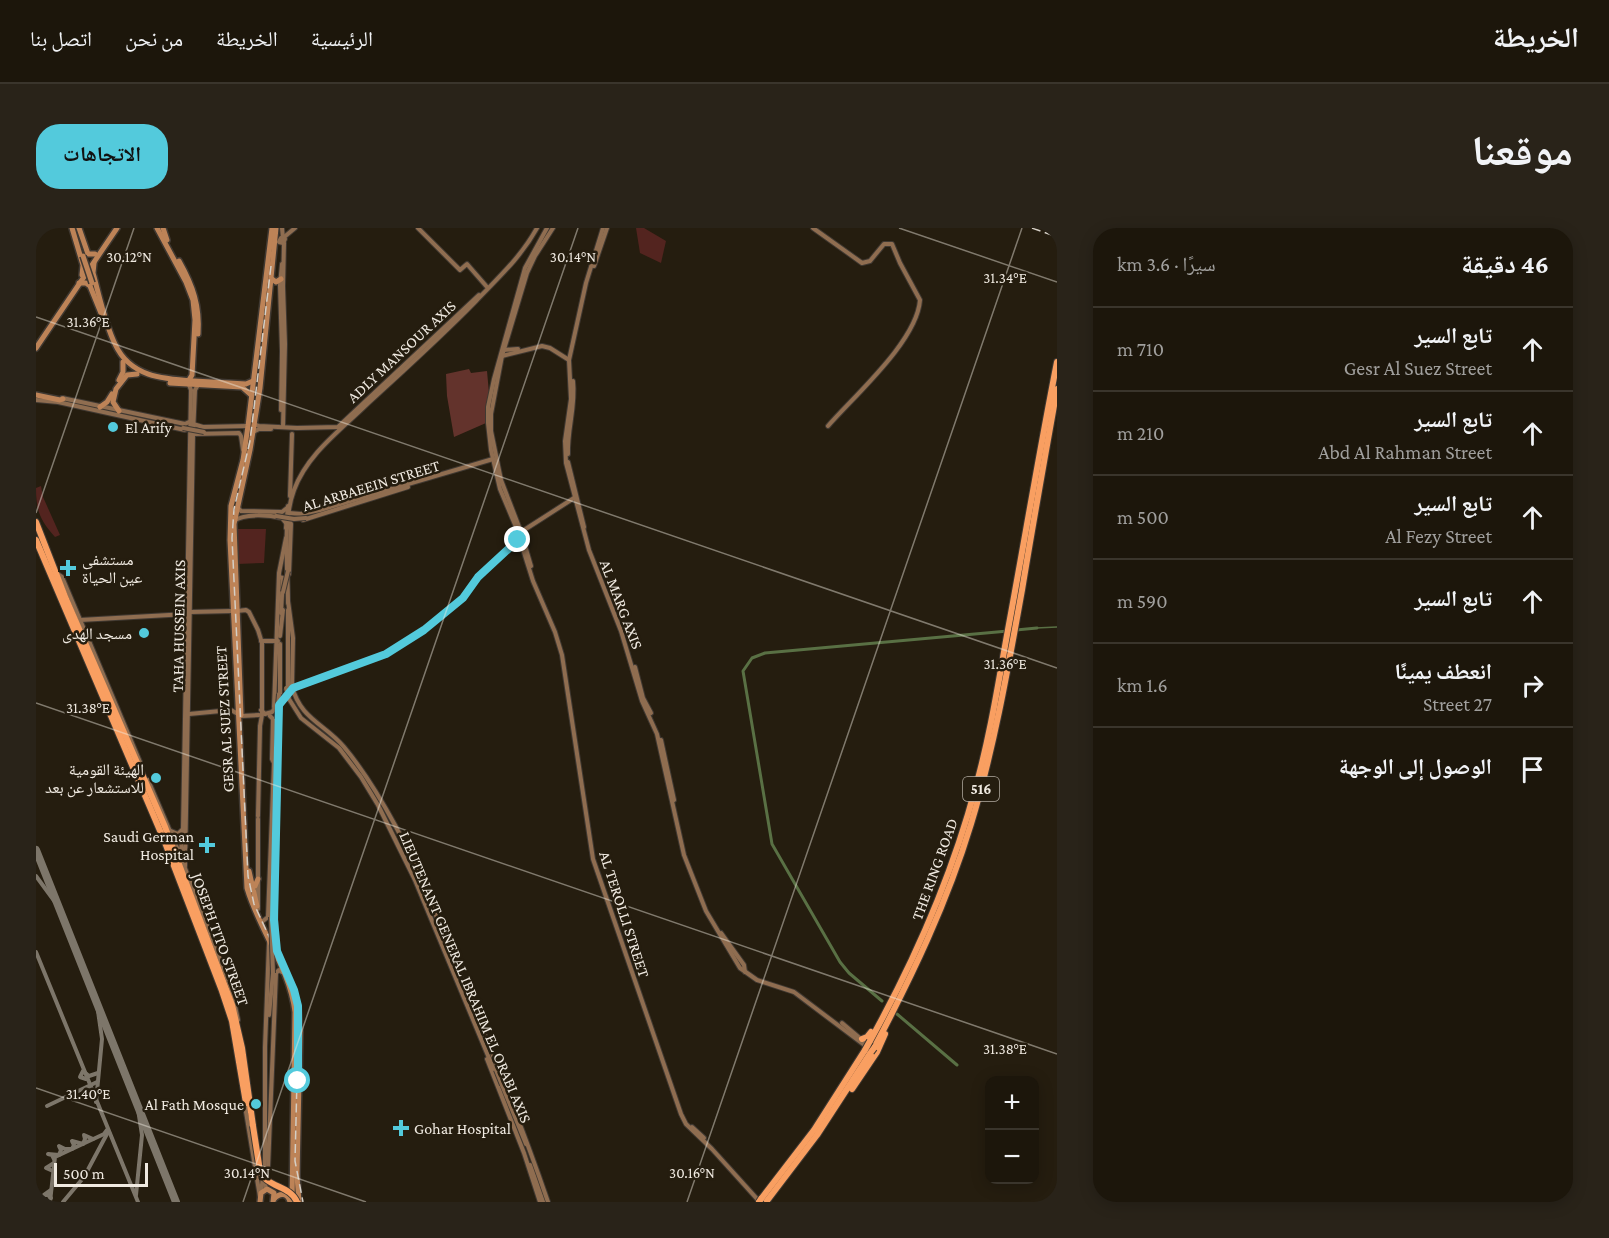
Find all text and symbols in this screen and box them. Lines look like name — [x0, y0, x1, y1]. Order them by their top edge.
text: الخريطة — [1493, 22, 1579, 53]
text: اتصل بنا — [30, 27, 92, 51]
text: من نحن — [125, 27, 183, 51]
text: الخريطة — [216, 27, 278, 51]
text: الرئيسية — [311, 27, 373, 51]
button: الاتجاهات — [36, 124, 168, 189]
text: موقعنا — [1472, 127, 1573, 174]
text: 30.12°N — [106, 249, 152, 265]
text: 30.14°N — [550, 249, 596, 265]
text: 46 دقيقة — [1461, 250, 1549, 279]
text: سيرًا · 3.6 km — [1117, 253, 1216, 275]
text: 31.34°E — [983, 270, 1027, 286]
street label: ADLY MANSOUR AXIS — [344, 297, 459, 406]
text: 31.36°E — [66, 314, 110, 330]
text: تابع السير — [1414, 323, 1492, 348]
icon: ahead — [1516, 333, 1549, 366]
text: 710 m — [1117, 338, 1164, 360]
text: Gesr Al Suez Street — [1344, 357, 1492, 379]
text: تابع السير — [1414, 407, 1492, 432]
icon: ahead — [1516, 417, 1549, 450]
place label: El Arify — [125, 419, 172, 437]
marker: El Arify — [106, 420, 120, 434]
text: 210 m — [1117, 422, 1164, 444]
text: Abd Al Rahman Street — [1318, 441, 1492, 463]
street label: AL ARBAEEIN STREET — [300, 456, 442, 514]
text: تابع السير — [1414, 491, 1492, 516]
icon: ahead — [1516, 501, 1549, 534]
text: 500 m — [1117, 506, 1169, 528]
text: Al Fezy Street — [1385, 525, 1492, 547]
route end — [504, 526, 530, 552]
place label: مستشفى عين الحياة — [82, 551, 142, 588]
street label: AL MARG AXIS — [597, 557, 646, 651]
marker: مستشفى عين الحياة — [59, 559, 77, 577]
street label: TAHA HUSSEIN AXIS — [169, 560, 188, 693]
icon: ahead — [1516, 585, 1549, 618]
text: تابع السير — [1414, 586, 1492, 611]
text: 590 m — [1117, 590, 1167, 612]
place label: مسجد الهدى — [62, 625, 132, 644]
marker: مسجد الهدى — [137, 626, 151, 640]
street label: GESR AL SUEZ STREET — [212, 645, 237, 793]
text: 31.36°E — [983, 656, 1027, 672]
text: انعطف يمينًا — [1394, 659, 1492, 684]
icon: right — [1516, 669, 1549, 702]
text: 1.6 km — [1117, 674, 1168, 696]
text: Street 27 — [1423, 693, 1492, 715]
text: 31.38°E — [66, 700, 110, 716]
icon: arrive — [1516, 753, 1549, 786]
text: الوصول إلى الوجهة — [1339, 754, 1492, 779]
place label: الهيئة القومية للاستشعار عن بعد — [45, 761, 144, 798]
marker: الهيئة القومية للاستشعار عن بعد — [149, 771, 163, 785]
road number: 516 — [963, 777, 999, 801]
street label: THE RING ROAD — [908, 816, 961, 923]
place label: Saudi German Hospital — [103, 828, 194, 864]
street label: LIEUTENANT GENERAL IBRAHIM EL ORABI AXIS — [396, 829, 535, 1125]
marker: Saudi German Hospital — [198, 836, 216, 854]
street label: AL TEROLLI STREET — [596, 849, 653, 980]
street label: JOSEPH TITO STREET — [187, 869, 253, 1009]
text: 31.38°E — [983, 1041, 1027, 1057]
route start — [284, 1067, 310, 1093]
map controls — [985, 1076, 1039, 1184]
button: + — [985, 1076, 1039, 1130]
text: 31.40°E — [66, 1086, 110, 1102]
place label: Al Fath Mosque — [145, 1096, 244, 1114]
marker: Al Fath Mosque — [249, 1097, 263, 1111]
marker: Gohar Hospital — [392, 1119, 410, 1137]
place label: Gohar Hospital — [414, 1120, 511, 1138]
button: − — [985, 1130, 1039, 1184]
scale bar — [54, 1160, 148, 1188]
text: 500 m — [63, 1165, 105, 1182]
text: 30.14°N — [224, 1165, 270, 1181]
text: 30.16°N — [669, 1165, 715, 1181]

